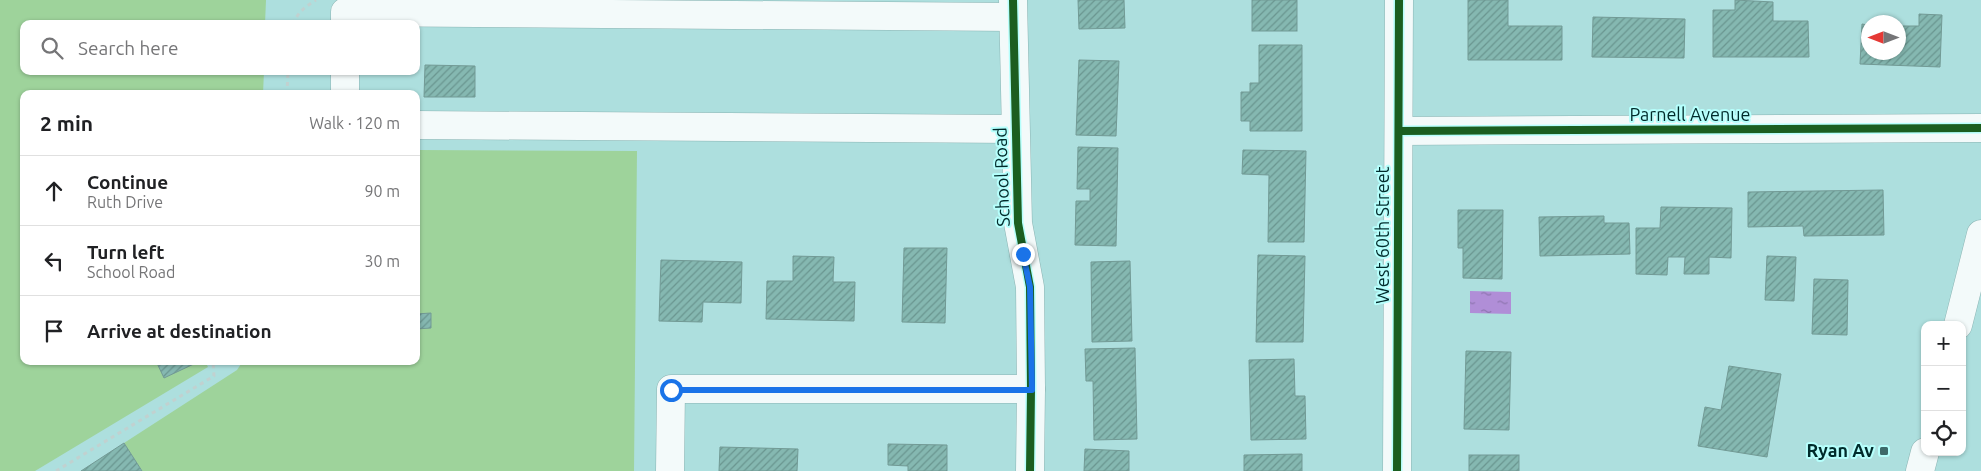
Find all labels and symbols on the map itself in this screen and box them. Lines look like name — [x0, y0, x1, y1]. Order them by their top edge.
north arrow — [1861, 15, 1906, 60]
street label: Parnell Avenue — [1629, 104, 1751, 124]
street label: School Road — [989, 127, 1013, 227]
street label: West 60th Street — [1372, 166, 1392, 304]
route end — [1012, 243, 1035, 266]
route start — [660, 379, 683, 402]
place label: Ryan Av — [1806, 440, 1874, 460]
marker: Ryan Av — [1878, 445, 1890, 457]

